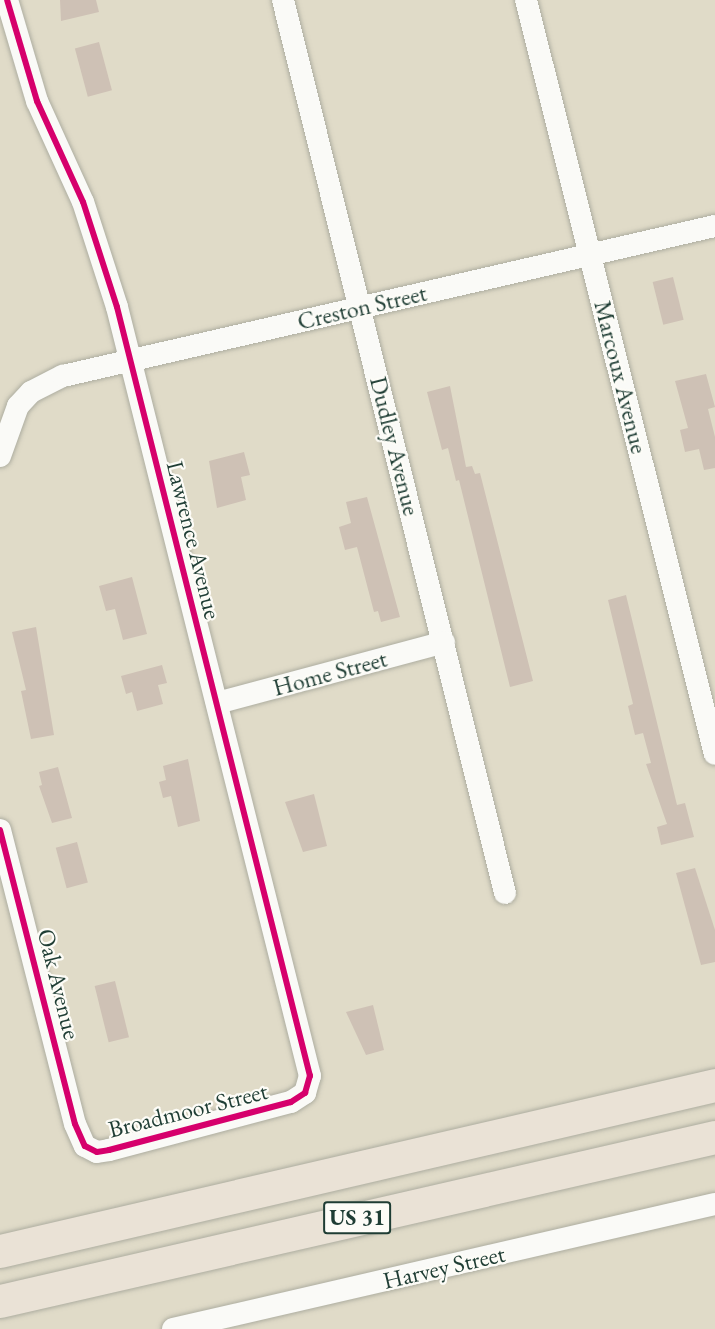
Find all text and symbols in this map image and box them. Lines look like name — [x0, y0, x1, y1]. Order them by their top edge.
street label: Creston Street — [295, 278, 429, 336]
street label: Marcoux Avenue — [588, 298, 654, 456]
street label: Dudley Avenue — [364, 374, 426, 518]
street label: Lawrence Avenue — [160, 458, 228, 622]
street label: Home Street — [270, 644, 390, 702]
street label: Oak Avenue — [31, 926, 87, 1042]
street label: Broadmoor Street — [105, 1076, 271, 1144]
road number: US 31 — [322, 1199, 392, 1237]
street label: Harvey Street — [380, 1239, 508, 1295]

